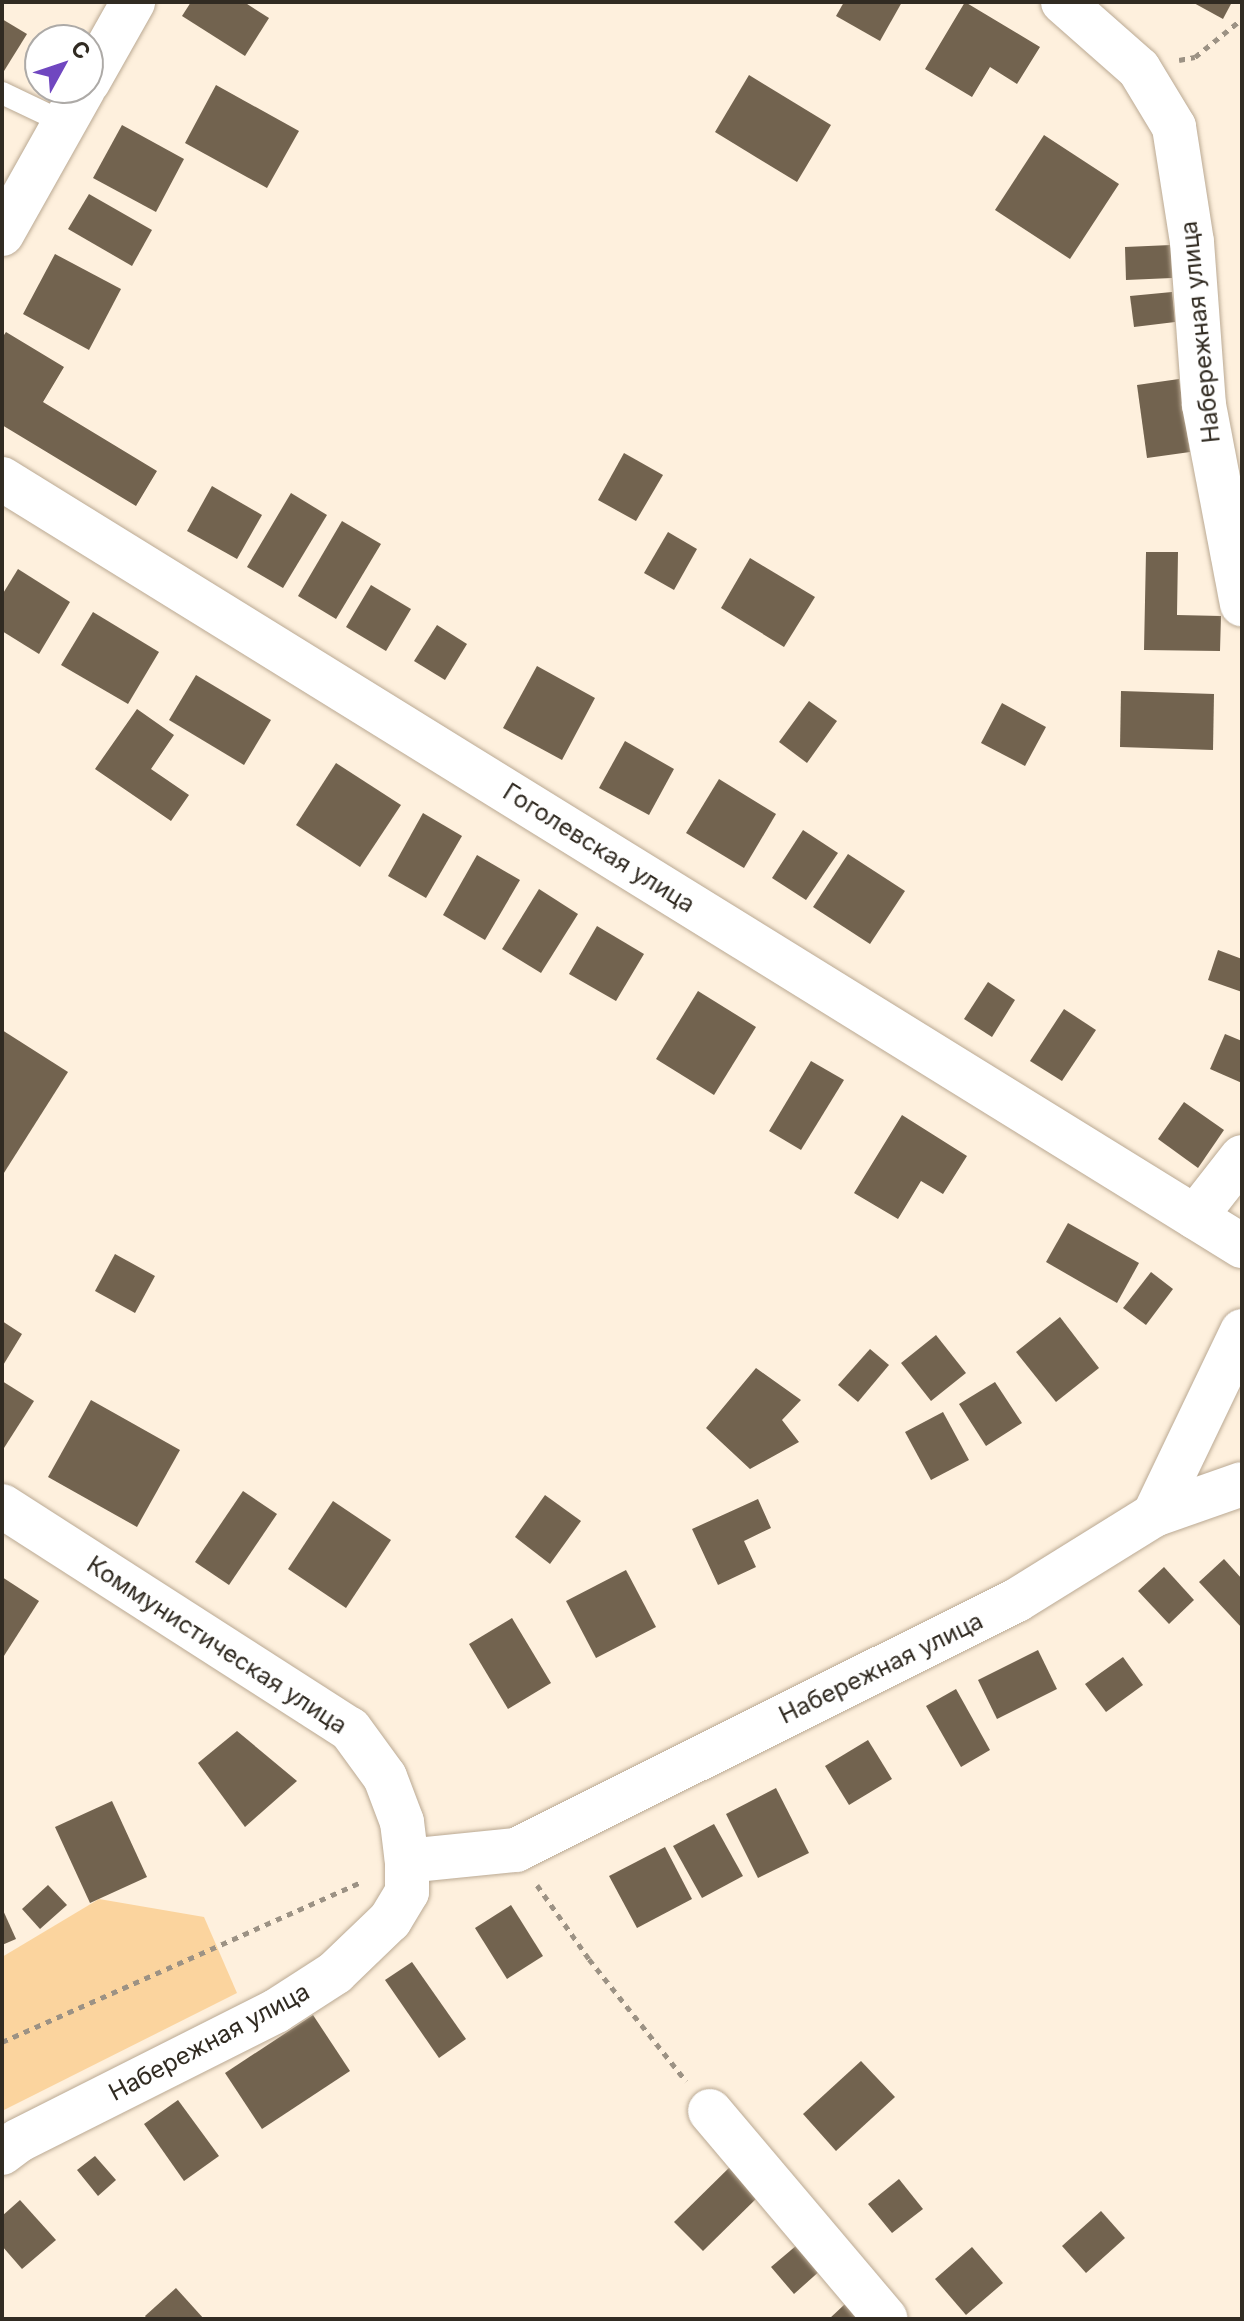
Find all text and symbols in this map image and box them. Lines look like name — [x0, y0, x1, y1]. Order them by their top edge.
north arrow — [24, 24, 104, 104]
text: С — [66, 35, 96, 64]
street label: Набережная улица — [1174, 220, 1226, 444]
street label: Гоголевская улица — [498, 777, 700, 919]
street label: Коммунистическая улица — [82, 1550, 352, 1740]
street label: Набережная улица — [774, 1606, 988, 1730]
street label: Набережная улица — [104, 1977, 314, 2107]

